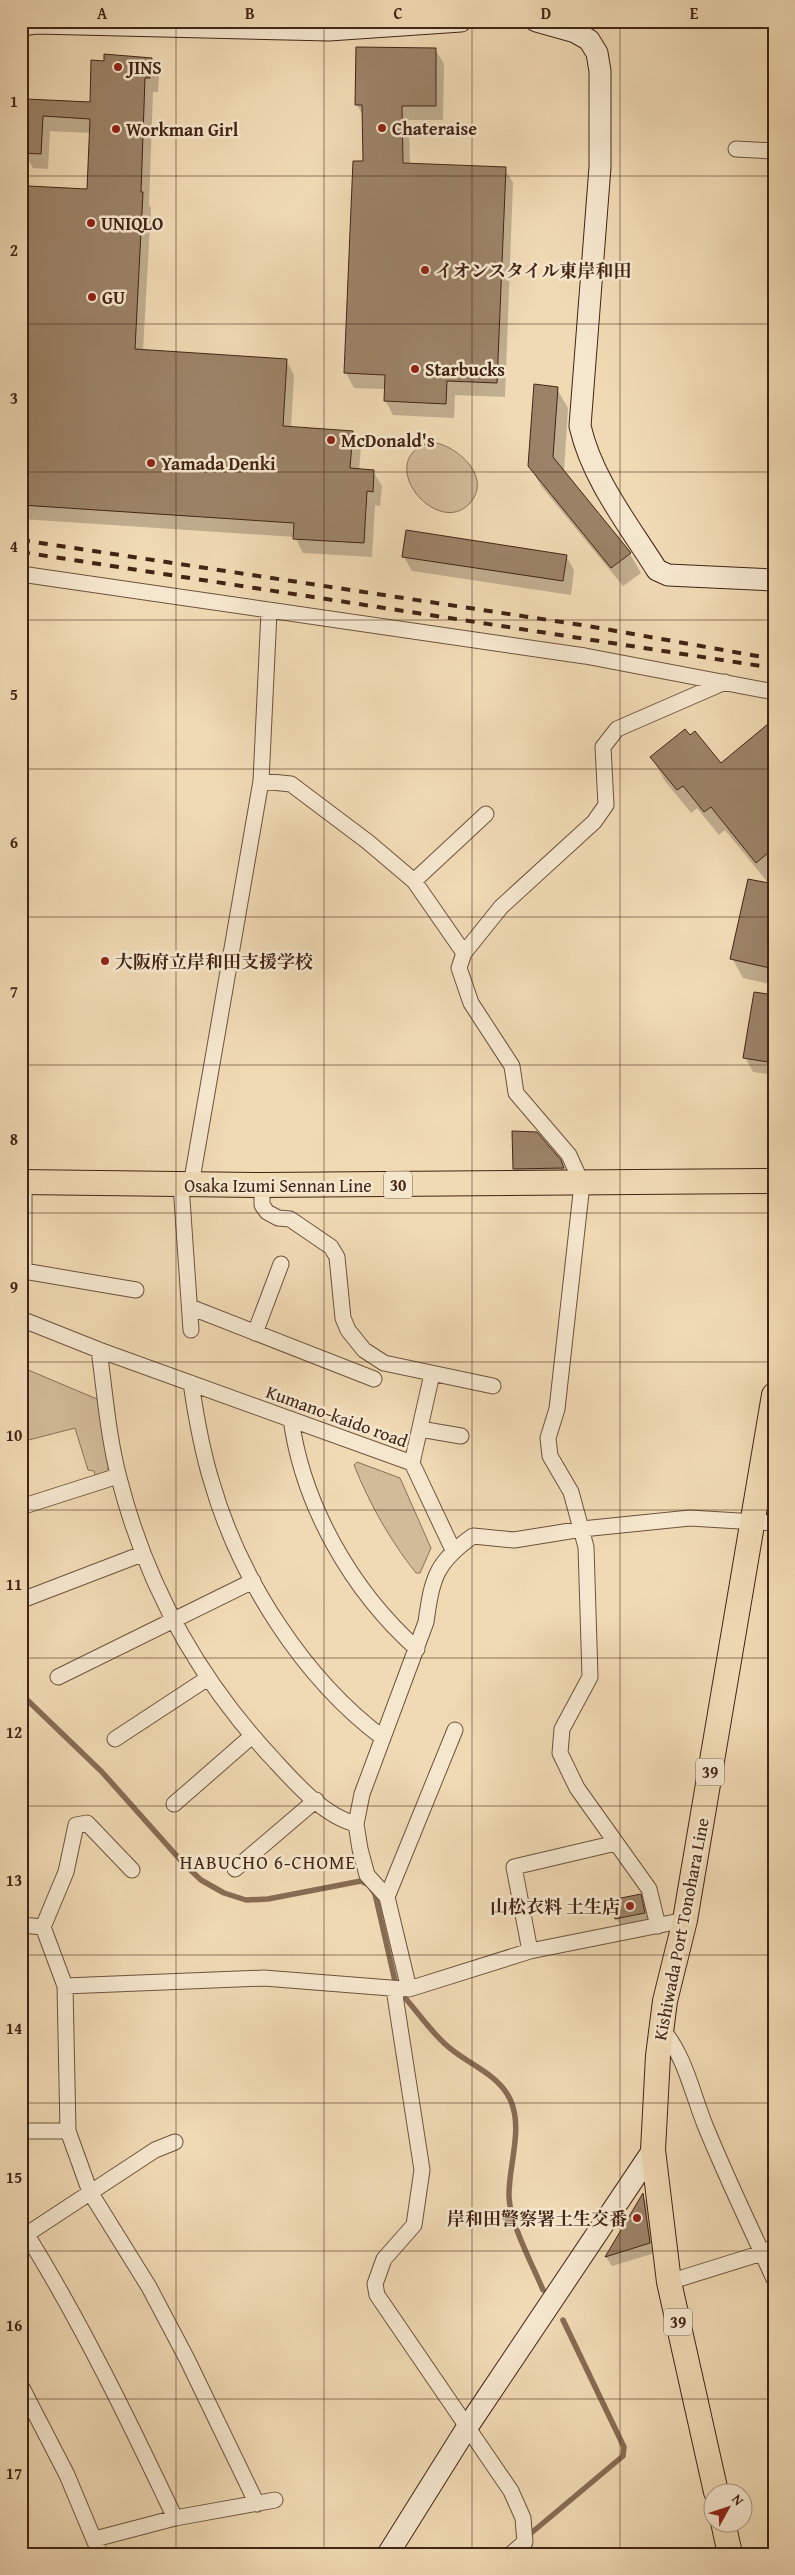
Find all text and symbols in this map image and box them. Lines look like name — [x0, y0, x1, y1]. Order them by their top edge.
text: A — [97, 1, 108, 25]
text: B — [245, 1, 255, 25]
text: C — [393, 1, 403, 25]
text: D — [541, 1, 551, 25]
text: E — [690, 1, 699, 25]
place label: JINS — [125, 54, 162, 81]
marker: JINS — [112, 61, 124, 73]
text: 1 — [10, 89, 18, 113]
place label: Chateraise — [392, 115, 477, 142]
place label: Workman Girl — [126, 116, 239, 143]
marker: Chateraise — [376, 122, 388, 134]
marker: Workman Girl — [110, 123, 122, 135]
place label: UNIQLO — [101, 210, 163, 237]
marker: UNIQLO — [85, 217, 97, 229]
text: 2 — [10, 238, 18, 262]
place label: イオンスタイル東岸和田 — [435, 257, 632, 284]
marker: イオンスタイル東岸和田 — [419, 264, 431, 276]
place label: GU — [102, 284, 125, 311]
marker: GU — [86, 291, 98, 303]
place label: Starbucks — [425, 356, 505, 383]
marker: Starbucks — [409, 363, 421, 375]
text: 3 — [10, 386, 18, 410]
place label: McDonald's — [341, 427, 435, 454]
marker: McDonald's — [325, 434, 337, 446]
place label: Yamada Denki — [161, 450, 276, 477]
marker: Yamada Denki — [145, 457, 157, 469]
text: 4 — [10, 534, 18, 558]
text: 5 — [10, 682, 18, 706]
text: 6 — [10, 830, 18, 854]
place label: 大阪府立岸和田支援学校 — [115, 948, 313, 975]
marker: 大阪府立岸和田支援学校 — [99, 955, 111, 967]
text: 7 — [10, 979, 18, 1003]
text: 8 — [10, 1127, 18, 1151]
street label: Osaka Izumi Sennan Line — [184, 1172, 372, 1199]
road number: 30 — [384, 1172, 412, 1198]
text: 9 — [10, 1275, 18, 1299]
street label: Kumano-kaido road — [262, 1378, 412, 1454]
text: 10 — [6, 1423, 22, 1447]
text: 11 — [6, 1572, 22, 1596]
text: 12 — [6, 1720, 22, 1744]
road number: 39 — [696, 1758, 724, 1785]
street label: Kishiwada Port Tonohara Line — [646, 1815, 716, 2043]
district label: HABUCHO 6-CHOME — [180, 1848, 356, 1876]
text: 13 — [6, 1868, 22, 1892]
place label: 山松衣料 土生店 — [490, 1893, 620, 1920]
marker: 山松衣料 土生店 — [624, 1900, 636, 1912]
text: 14 — [6, 2016, 22, 2040]
text: 15 — [6, 2165, 22, 2189]
place label: 岸和田警察署土生交番 — [447, 2205, 627, 2232]
marker: 岸和田警察署土生交番 — [631, 2212, 643, 2224]
road number: 39 — [664, 2308, 692, 2336]
text: 16 — [6, 2313, 22, 2337]
text: 17 — [6, 2461, 22, 2485]
north arrow — [702, 2482, 752, 2532]
text: N — [727, 2490, 749, 2510]

